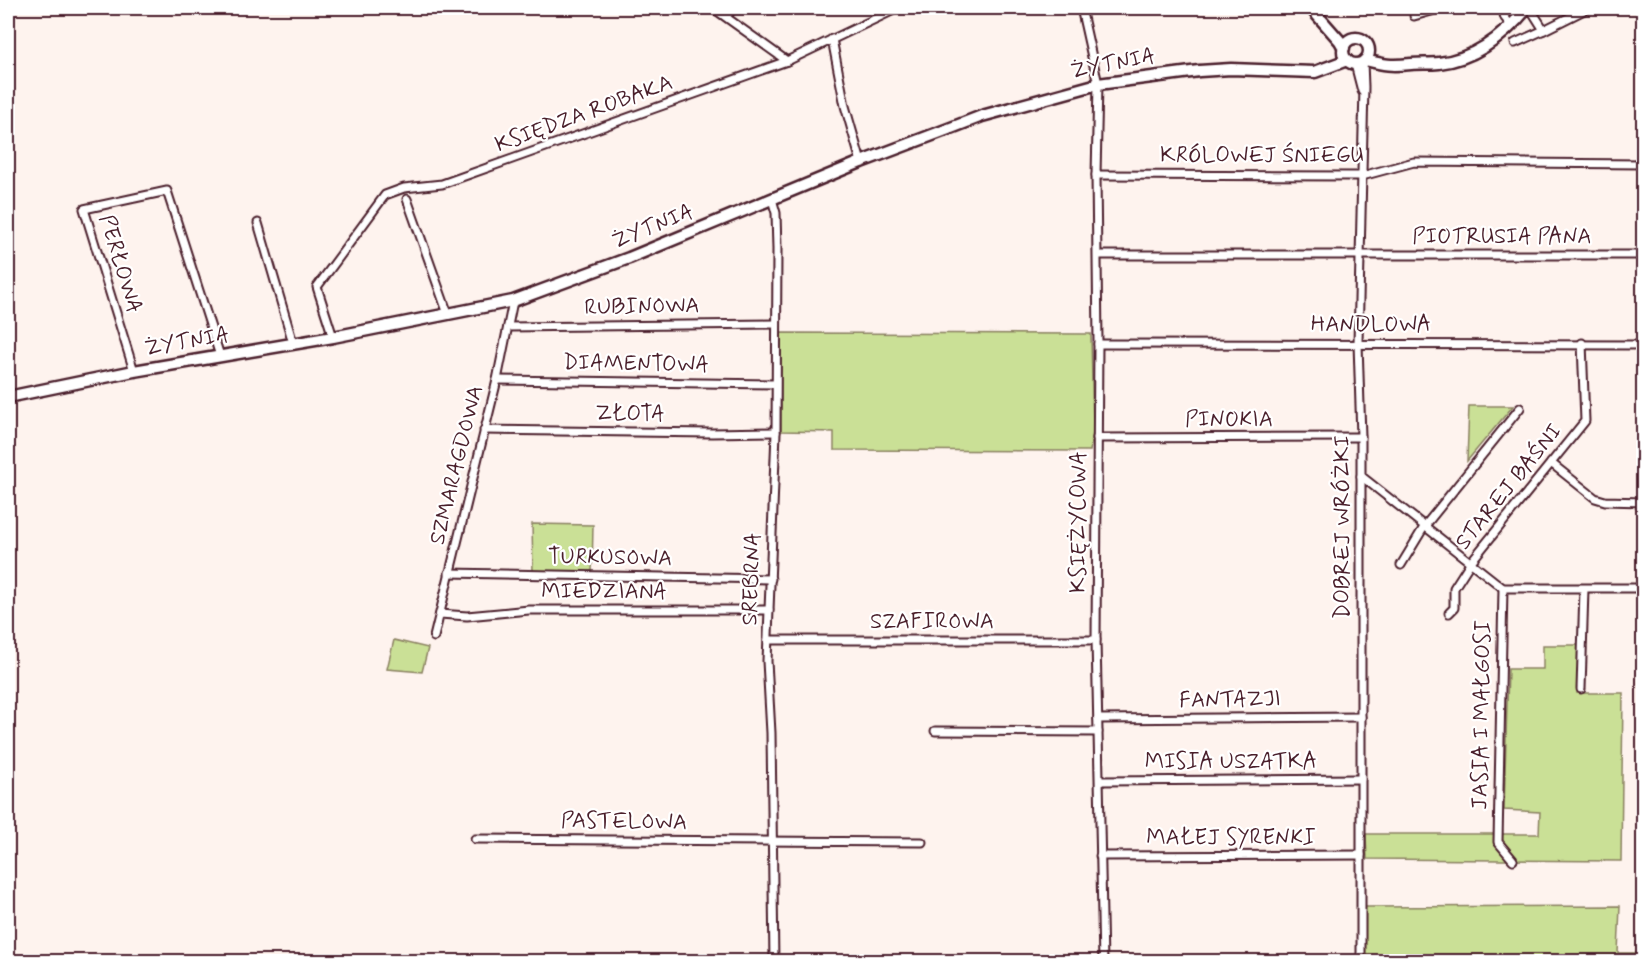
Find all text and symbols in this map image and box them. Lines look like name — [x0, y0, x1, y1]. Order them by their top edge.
street label: ŻYTNIA — [1068, 42, 1158, 86]
street label: KSIĘDZA ROBAKA — [491, 69, 677, 159]
street label: KRÓLOWEJ ŚNIEGU — [1160, 141, 1364, 170]
street label: ŻYTNIA — [608, 198, 698, 256]
street label: PERŁOWA — [92, 211, 148, 317]
street label: PIOTRUSIA PANA — [1412, 223, 1592, 251]
street label: RUBINOWA — [584, 292, 700, 322]
street label: HANDLOWA — [1311, 311, 1431, 339]
street label: ŻYTNIA — [142, 321, 232, 363]
street label: DIAMENTOWA — [563, 349, 709, 379]
street label: SZMARAGDOWA — [424, 382, 490, 548]
street label: ZŁOTA — [595, 399, 665, 429]
street label: PINOKIA — [1185, 406, 1273, 434]
street label: STAREJ BAŚNI — [1449, 418, 1568, 556]
street label: DOBREJ WRÓŻKI — [1329, 435, 1357, 619]
street label: KSIĘŻYCOWA — [1065, 451, 1093, 593]
street label: SREBRNA — [736, 532, 768, 626]
street label: TURKUSOWA — [547, 543, 673, 573]
street label: MIEDZIANA — [541, 578, 667, 606]
street label: SZAFIROWA — [870, 608, 994, 636]
street label: JASIA I MAŁGOSI — [1466, 620, 1498, 810]
street label: FANTAZJI — [1179, 685, 1281, 715]
street label: MISIA USZATKA — [1145, 748, 1317, 776]
street label: PASTELOWA — [561, 807, 687, 837]
street label: MAŁEJ SYRENKI — [1146, 824, 1316, 852]

